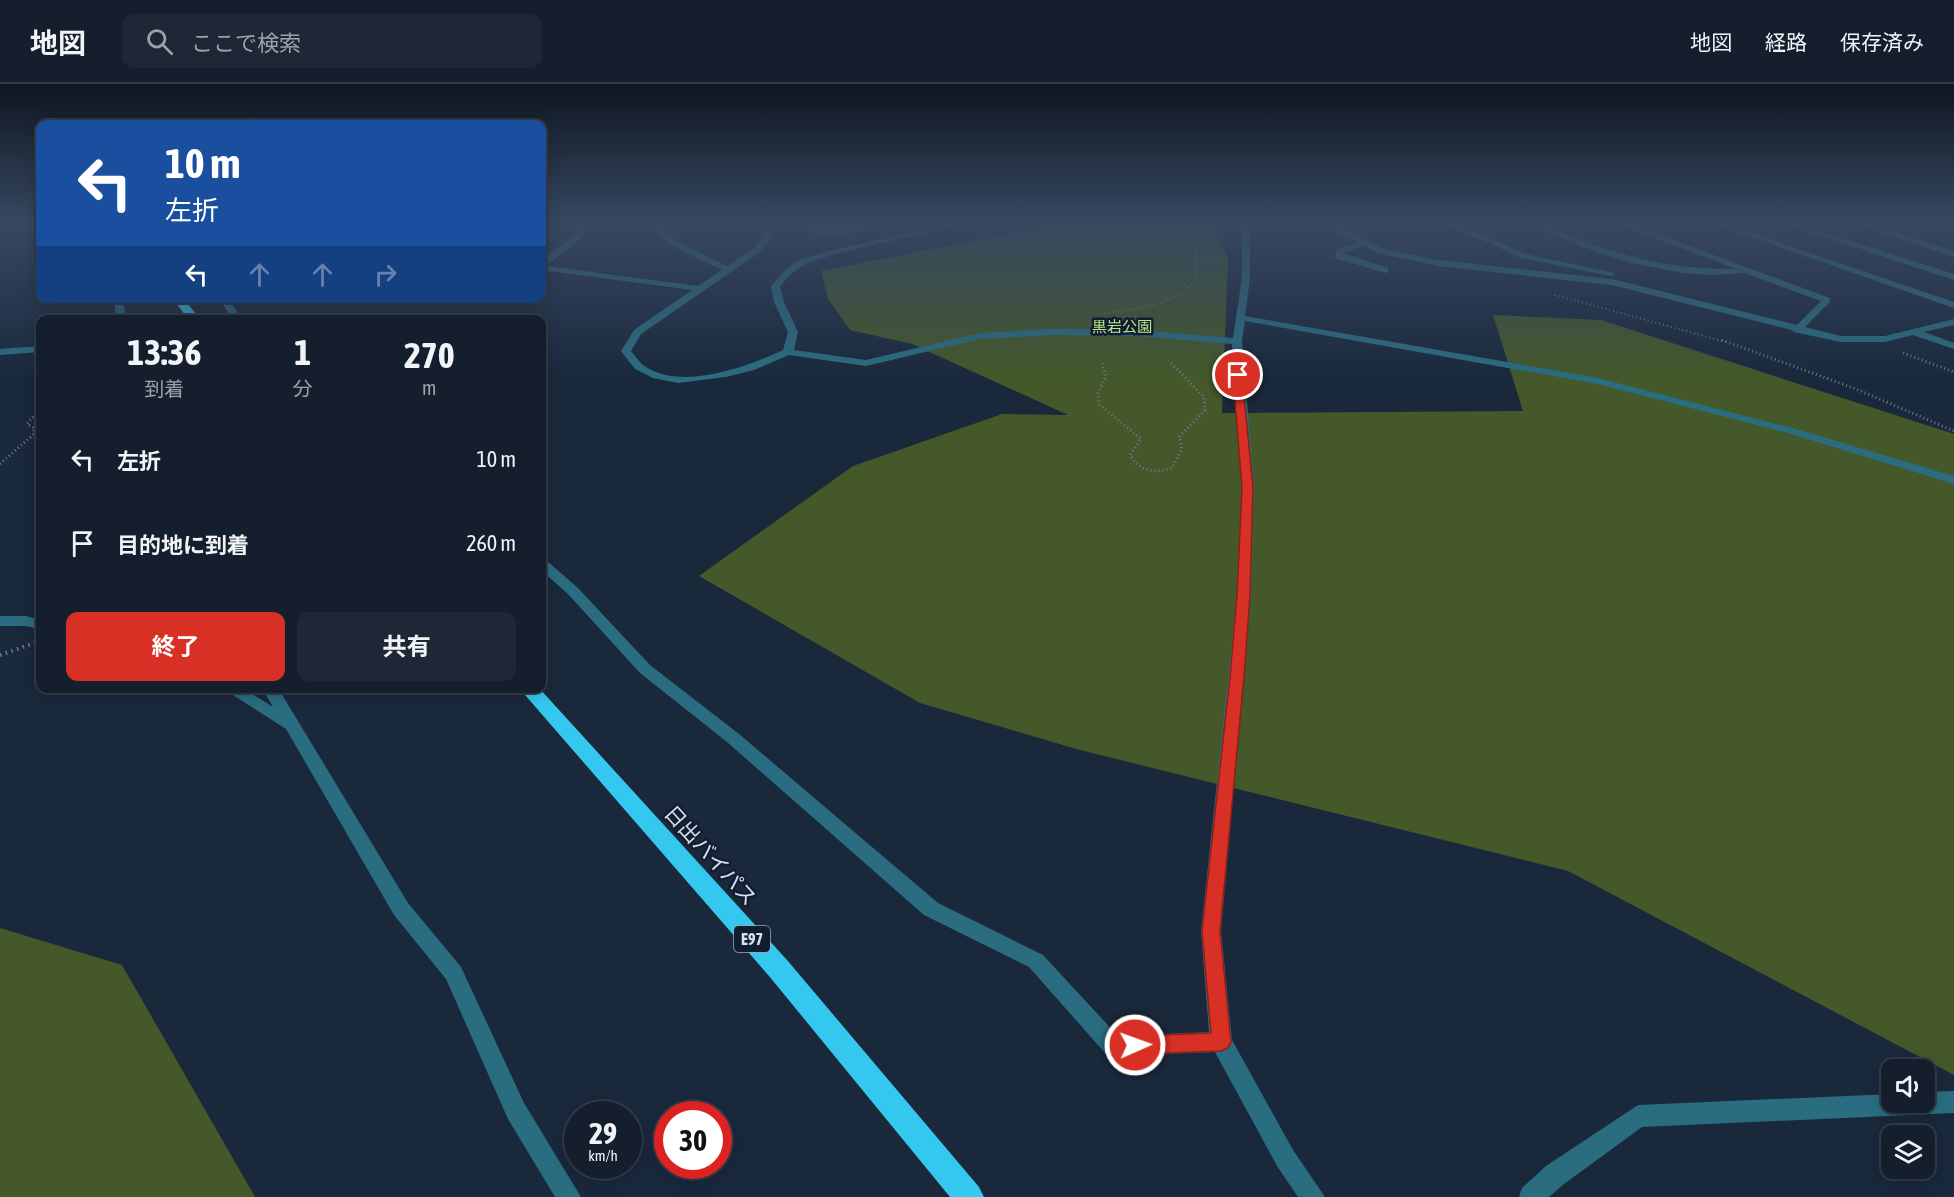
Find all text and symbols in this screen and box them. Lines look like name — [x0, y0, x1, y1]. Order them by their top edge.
search box — [122, 14, 542, 68]
icon: search — [143, 25, 176, 58]
text: 地図 — [30, 27, 86, 59]
text: ここで検索 — [191, 30, 301, 56]
text: 地図 — [1690, 30, 1732, 54]
text: 経路 — [1765, 30, 1807, 54]
text: 保存済み — [1840, 30, 1924, 54]
text: 10 m — [165, 139, 240, 187]
icon: left — [66, 144, 144, 222]
text: 左折 — [165, 195, 219, 226]
icon: left — [180, 258, 213, 291]
icon: ahead — [243, 258, 276, 291]
icon: ahead — [306, 258, 339, 291]
icon: right — [369, 258, 402, 291]
park label: 黒岩公園 — [1092, 318, 1152, 335]
text: 13:36 — [127, 331, 201, 373]
text: 1 — [294, 331, 311, 373]
text: 270 — [404, 334, 455, 376]
pin — [1212, 349, 1263, 400]
icon: arrive — [1221, 358, 1254, 391]
text: m — [422, 376, 437, 399]
text: 到着 — [144, 377, 184, 400]
text: 分 — [293, 377, 313, 400]
icon: left — [66, 443, 99, 476]
text: 10 m — [476, 446, 516, 472]
text: 左折 — [117, 448, 161, 474]
icon: arrive — [66, 527, 99, 560]
text: 260 m — [466, 530, 516, 556]
text: 目的地に到着 — [117, 532, 249, 558]
button: 終了 — [66, 612, 285, 681]
button: 共有 — [297, 612, 516, 681]
street label: 日出バイパス — [660, 800, 762, 910]
road number: E97 — [734, 926, 770, 952]
position arrow — [1103, 1013, 1167, 1077]
map controls — [1881, 1059, 1935, 1179]
button: sound — [1881, 1059, 1935, 1113]
speed limit sign: 30 — [654, 1101, 732, 1179]
text: 29 — [589, 1116, 617, 1150]
button: layers — [1881, 1125, 1935, 1179]
text: km/h — [588, 1147, 618, 1164]

